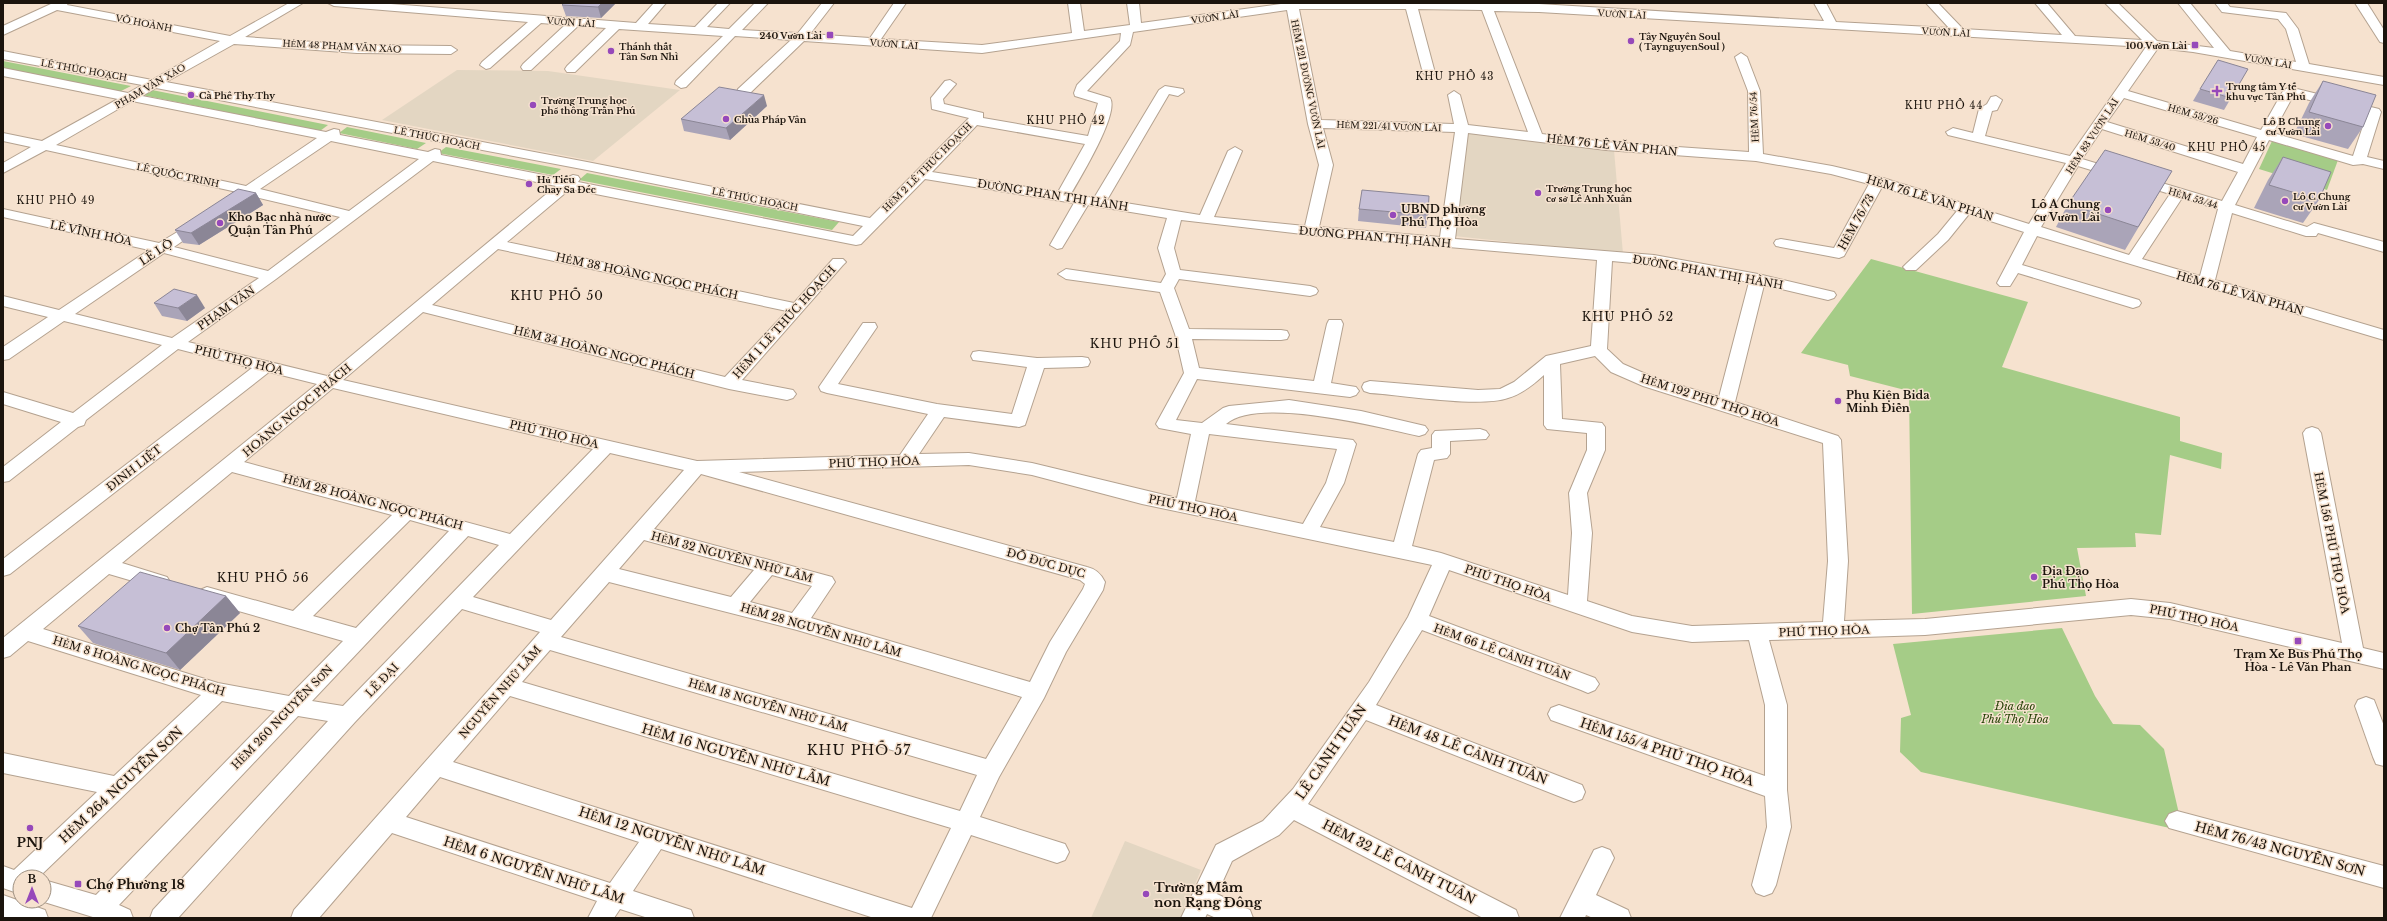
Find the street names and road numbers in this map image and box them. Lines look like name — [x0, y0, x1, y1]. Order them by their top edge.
street label: VƯỜN LÀI — [1597, 7, 1647, 21]
street label: VƯỜN LÀI — [1189, 8, 1240, 26]
street label: VÕ HOÀNH — [114, 12, 173, 34]
street label: VƯỜN LÀI — [545, 15, 596, 29]
street label: HẺM 221 ĐƯỜNG VƯỜN LÀI — [1289, 18, 1327, 150]
street label: VƯỜN LÀI — [1921, 25, 1971, 39]
street label: HẺM 48 PHẠM VĂN XẢO — [282, 37, 402, 55]
street label: VƯỜN LÀI — [868, 37, 919, 51]
street label: VƯỜN LÀI — [2242, 51, 2293, 71]
street label: LÊ THÚC HOẠCH — [40, 57, 128, 83]
street label: PHẠM VĂN XẢO — [113, 61, 187, 111]
street label: HẺM 76/54 — [1747, 91, 1761, 143]
street label: HẺM 83 VƯỜN LÀI — [2063, 96, 2121, 176]
street label: HẺM 53/26 — [2166, 101, 2220, 127]
street label: HẺM 221/41 VƯỜN LÀI — [1336, 119, 1442, 133]
street label: HẺM 2 LÊ THÚC HOẠCH — [880, 120, 974, 214]
street label: LÊ THÚC HOẠCH — [393, 124, 481, 152]
street label: HẺM 53/40 — [2123, 127, 2177, 153]
street label: HẺM 76 LÊ VĂN PHAN — [1546, 131, 1678, 159]
street label: LÊ QUỐC TRINH — [136, 161, 220, 189]
street label: HẺM 76 LÊ VĂN PHAN — [1865, 172, 1995, 224]
street label: ĐƯỜNG PHAN THỊ HÀNH — [976, 176, 1130, 214]
street label: LÊ THÚC HOẠCH — [711, 185, 799, 213]
street label: HẺM 53/44 — [2167, 185, 2219, 211]
street label: HẺM 76/73 — [1835, 191, 1877, 253]
street label: LÊ VĨNH HÒA — [49, 217, 134, 249]
street label: ĐƯỜNG PHAN THỊ HÀNH — [1298, 223, 1452, 251]
street label: LÊ LỘ — [137, 236, 175, 268]
street label: HẺM 38 HOÀNG NGỌC PHÁCH — [554, 250, 740, 302]
street label: ĐƯỜNG PHAN THỊ HÀNH — [1631, 252, 1785, 292]
street label: HẺM 1 LÊ THÚC HOẠCH — [730, 263, 838, 381]
street label: HẺM 76 LÊ VĂN PHAN — [2175, 268, 2305, 318]
street label: PHẠM VẤN — [194, 283, 258, 333]
street label: HẺM 34 HOÀNG NGỌC PHÁCH — [512, 323, 696, 381]
street label: PHÚ THỌ HÒA — [193, 342, 285, 378]
street label: HOÀNG NGỌC PHÁCH — [240, 360, 354, 460]
street label: HẺM 192 PHÚ THỌ HÒA — [1639, 371, 1782, 429]
street label: PHÚ THỌ HÒA — [508, 417, 600, 451]
street label: ĐINH LIỆT — [103, 442, 165, 494]
street label: PHÚ THỌ HÒA — [828, 453, 920, 471]
street label: HẺM 28 HOÀNG NGỌC PHÁCH — [281, 471, 465, 533]
street label: HẺM 156 PHÚ THỌ HÒA — [2311, 471, 2353, 616]
street label: PHÚ THỌ HÒA — [1147, 492, 1239, 524]
street label: HẺM 32 NGUYỄN NHỮ LÃM — [650, 529, 814, 585]
street label: ĐỖ ĐỨC DỤC — [1005, 545, 1087, 581]
street label: PHÚ THỌ HÒA — [1463, 562, 1554, 605]
street label: HẺM 28 NGUYỄN NHỮ LÃM — [739, 600, 903, 660]
street label: PHÚ THỌ HÒA — [2148, 602, 2240, 634]
street label: HẺM 66 LÊ CẢNH TUÂN — [1432, 621, 1572, 683]
street label: PHÚ THỌ HÒA — [1778, 622, 1870, 640]
street label: HẺM 8 HOÀNG NGỌC PHÁCH — [51, 633, 227, 699]
street label: NGUYỄN NHỮ LÃM — [456, 643, 544, 741]
street label: LÊ ĐẠI — [362, 660, 402, 700]
street label: HẺM 260 NGUYỄN SƠN — [228, 662, 336, 772]
street label: HẺM 18 NGUYỄN NHỮ LÃM — [687, 676, 849, 734]
street label: LÊ CẢNH TUÂN — [1292, 701, 1370, 803]
street label: HẺM 48 LÊ CẢNH TUÂN — [1386, 712, 1550, 788]
street label: HẺM 155/4 PHÚ THỌ HÒA — [1578, 714, 1757, 790]
street label: HẺM 16 NGUYỄN NHỮ LÃM — [640, 720, 832, 790]
street label: HẺM 264 NGUYỄN SƠN — [55, 723, 187, 847]
street label: HẺM 12 NGUYỄN NHỮ LÃM — [577, 803, 767, 879]
street label: HẺM 32 LÊ CẢNH TUÂN — [1319, 816, 1479, 908]
street label: HẺM 76/43 NGUYỄN SƠN — [2193, 818, 2367, 880]
street label: HẺM 6 NGUYỄN NHỮ LÃM — [441, 833, 627, 907]

